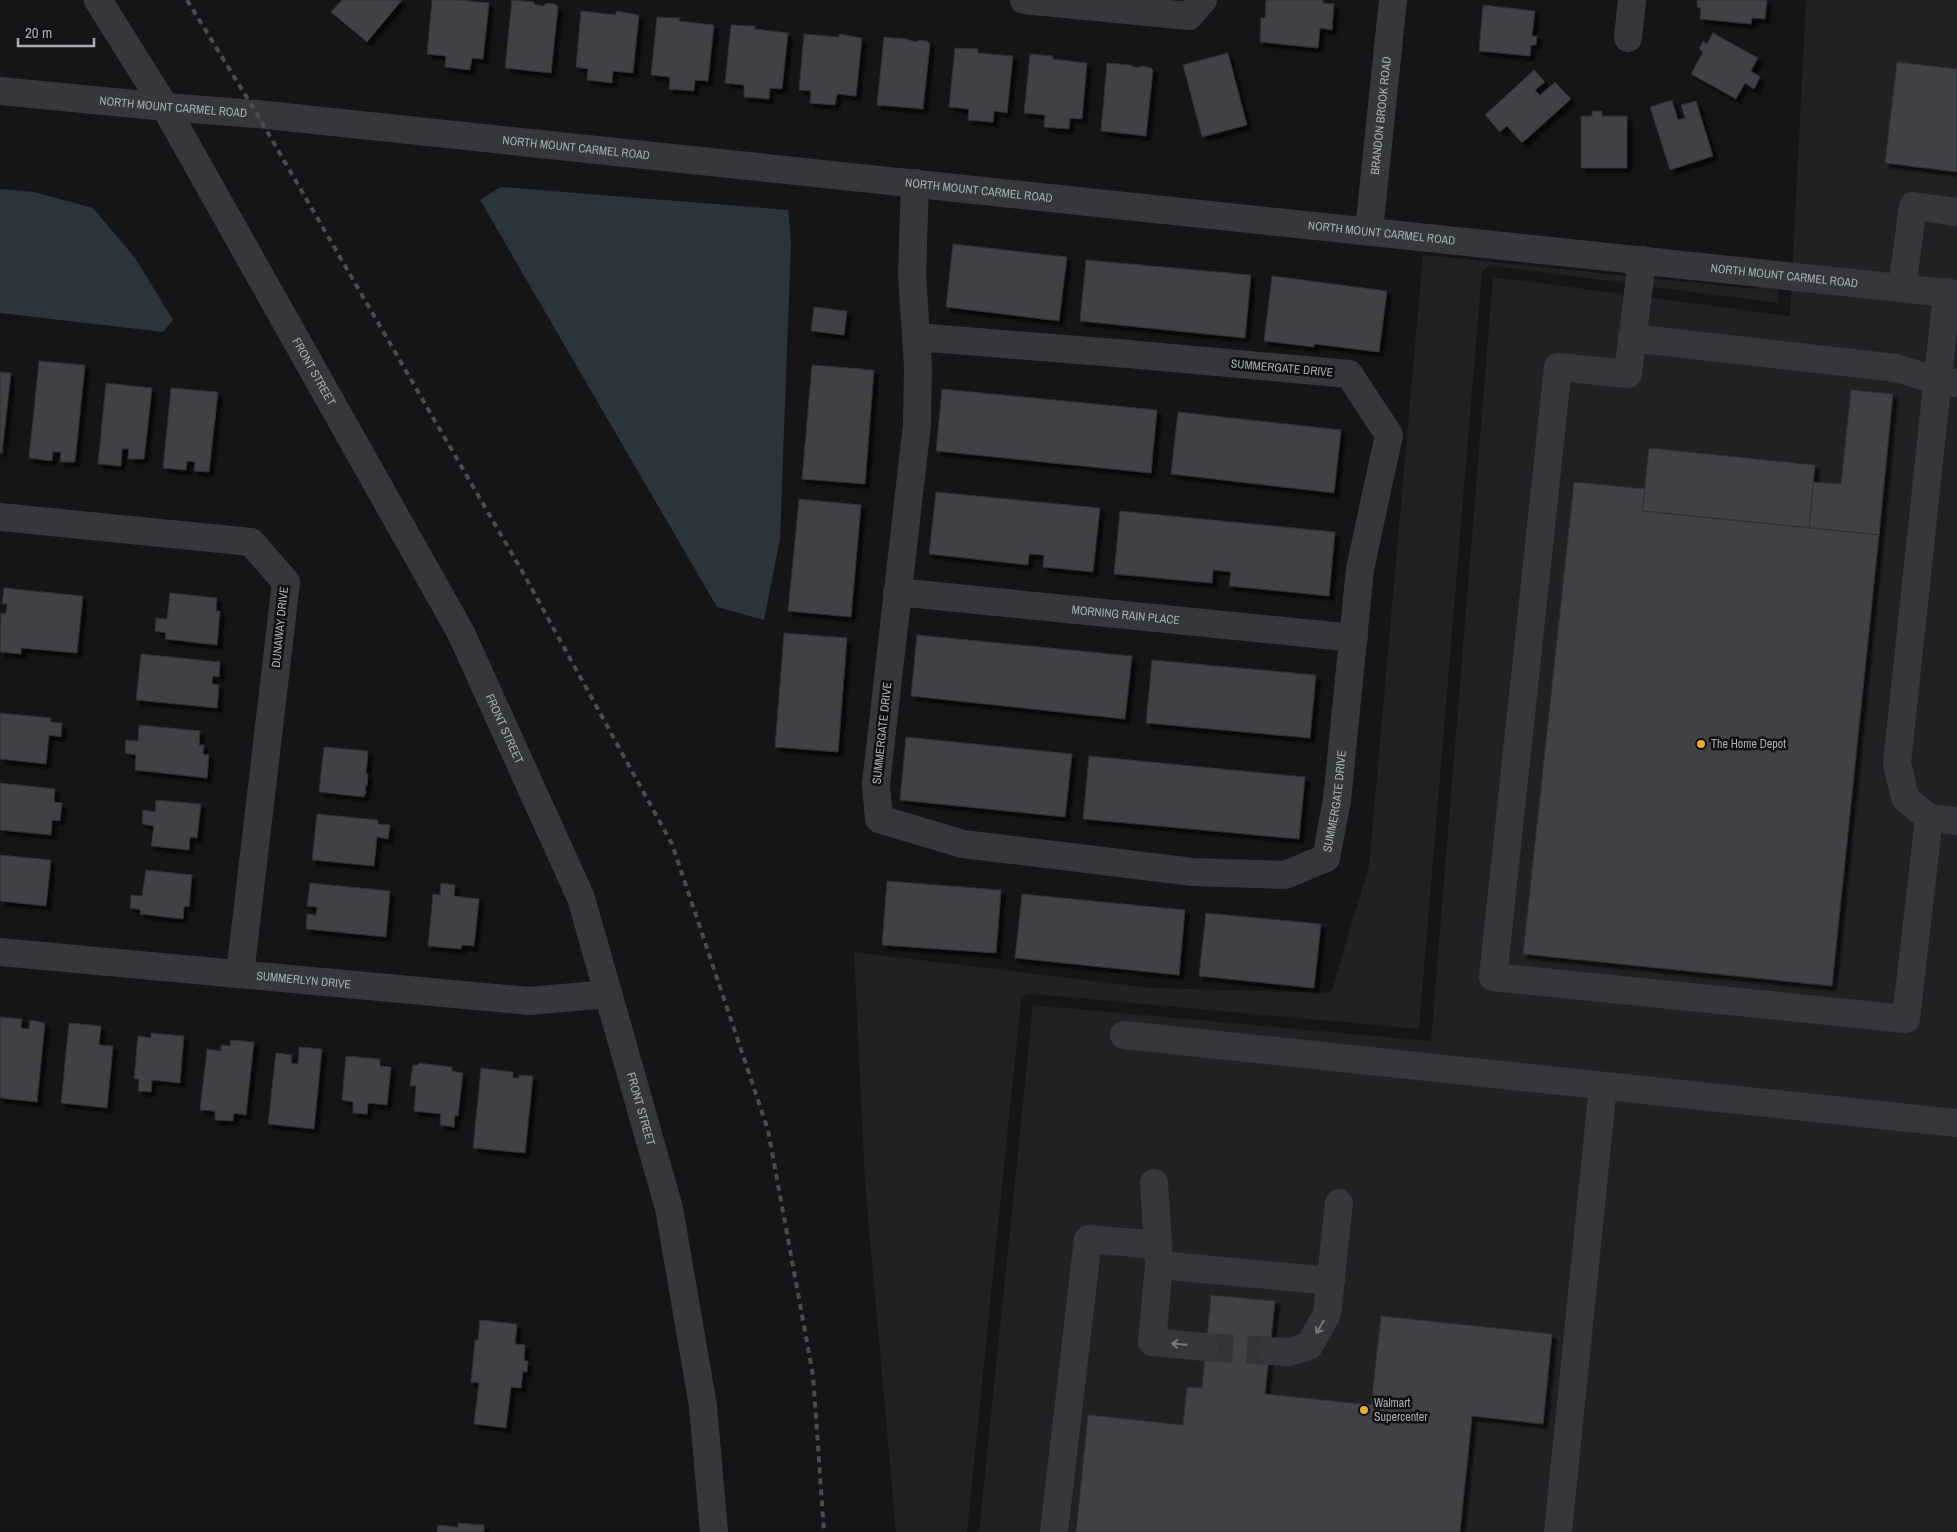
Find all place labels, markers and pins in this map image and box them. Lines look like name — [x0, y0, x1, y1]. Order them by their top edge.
place label: The Home Depot — [1711, 736, 1786, 752]
marker: The Home Depot — [1695, 738, 1707, 750]
place label: Walmart Supercenter — [1374, 1395, 1428, 1425]
marker: Walmart Supercenter — [1358, 1404, 1370, 1416]

